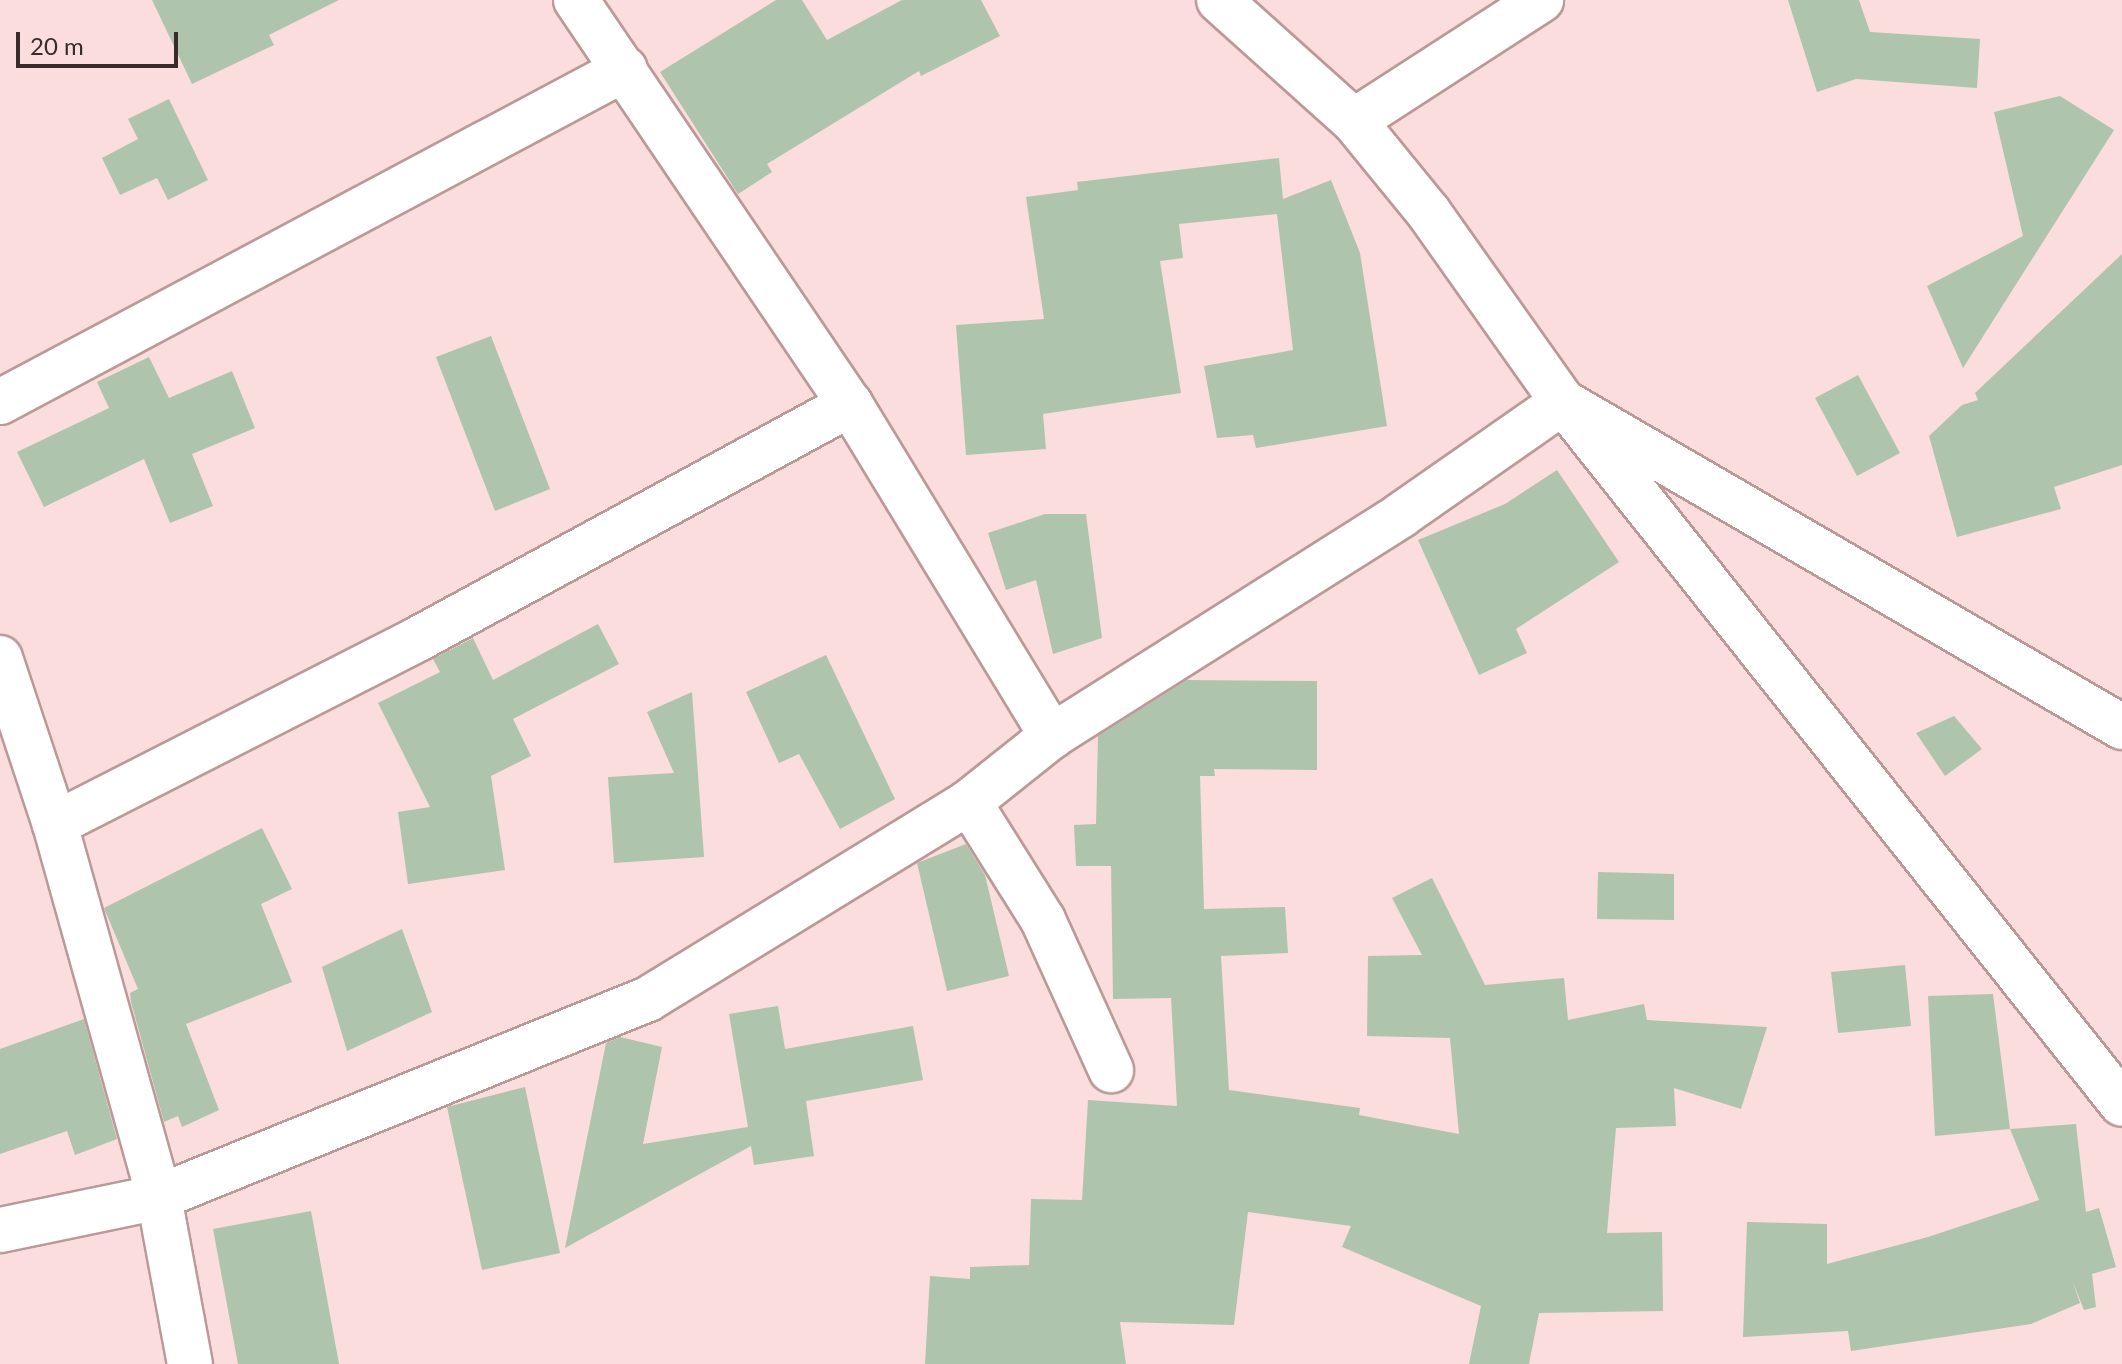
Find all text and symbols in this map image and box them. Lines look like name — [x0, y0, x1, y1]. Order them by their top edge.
scale bar — [20, 16, 182, 66]
text: 20 m — [30, 31, 84, 60]

